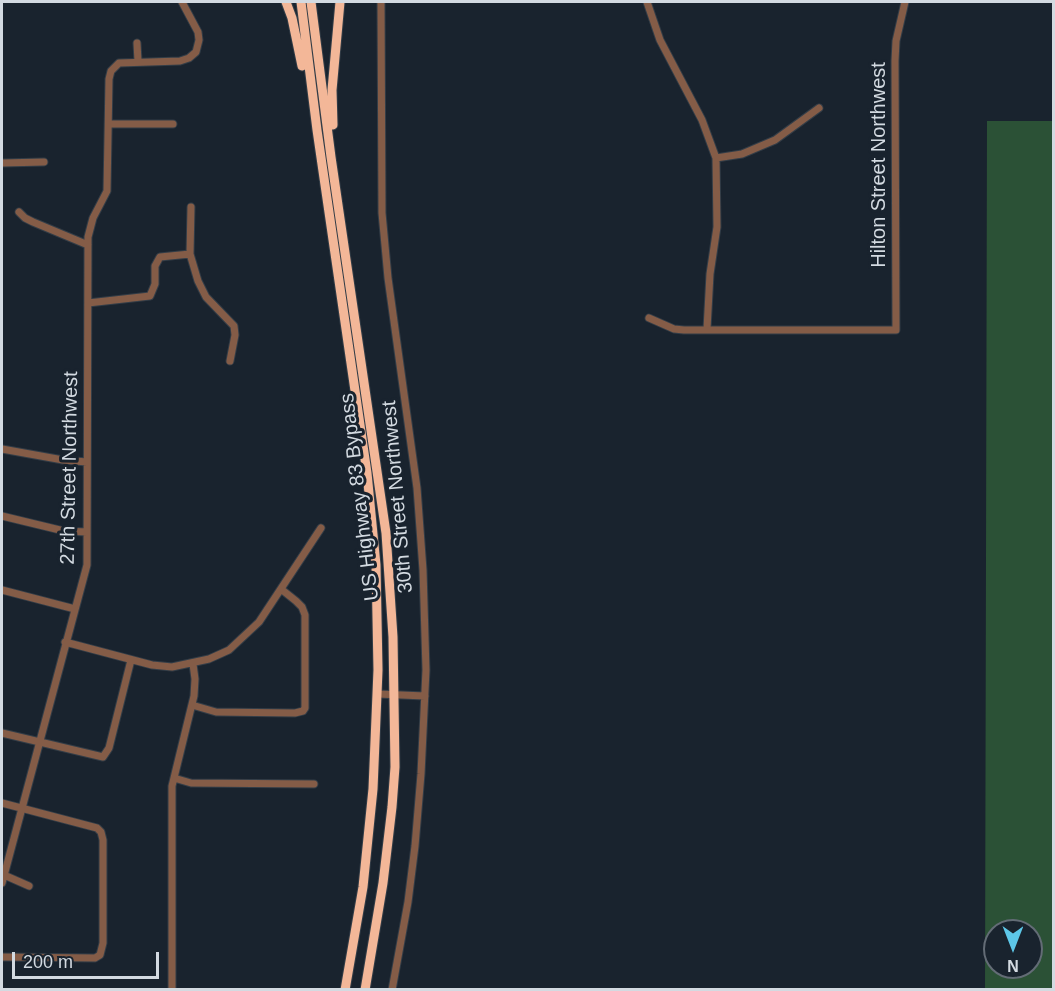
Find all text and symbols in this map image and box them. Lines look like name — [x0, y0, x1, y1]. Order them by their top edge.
street label: Hilton Street Northwest — [867, 62, 891, 268]
street label: 27th Street Northwest — [56, 371, 84, 565]
street label: US Highway 83 Bypass — [335, 392, 385, 602]
street label: 30th Street Northwest — [378, 400, 418, 594]
north arrow — [983, 919, 1043, 979]
scale bar — [15, 940, 162, 978]
text: 200 m — [23, 952, 73, 972]
text: N — [1007, 957, 1019, 974]

